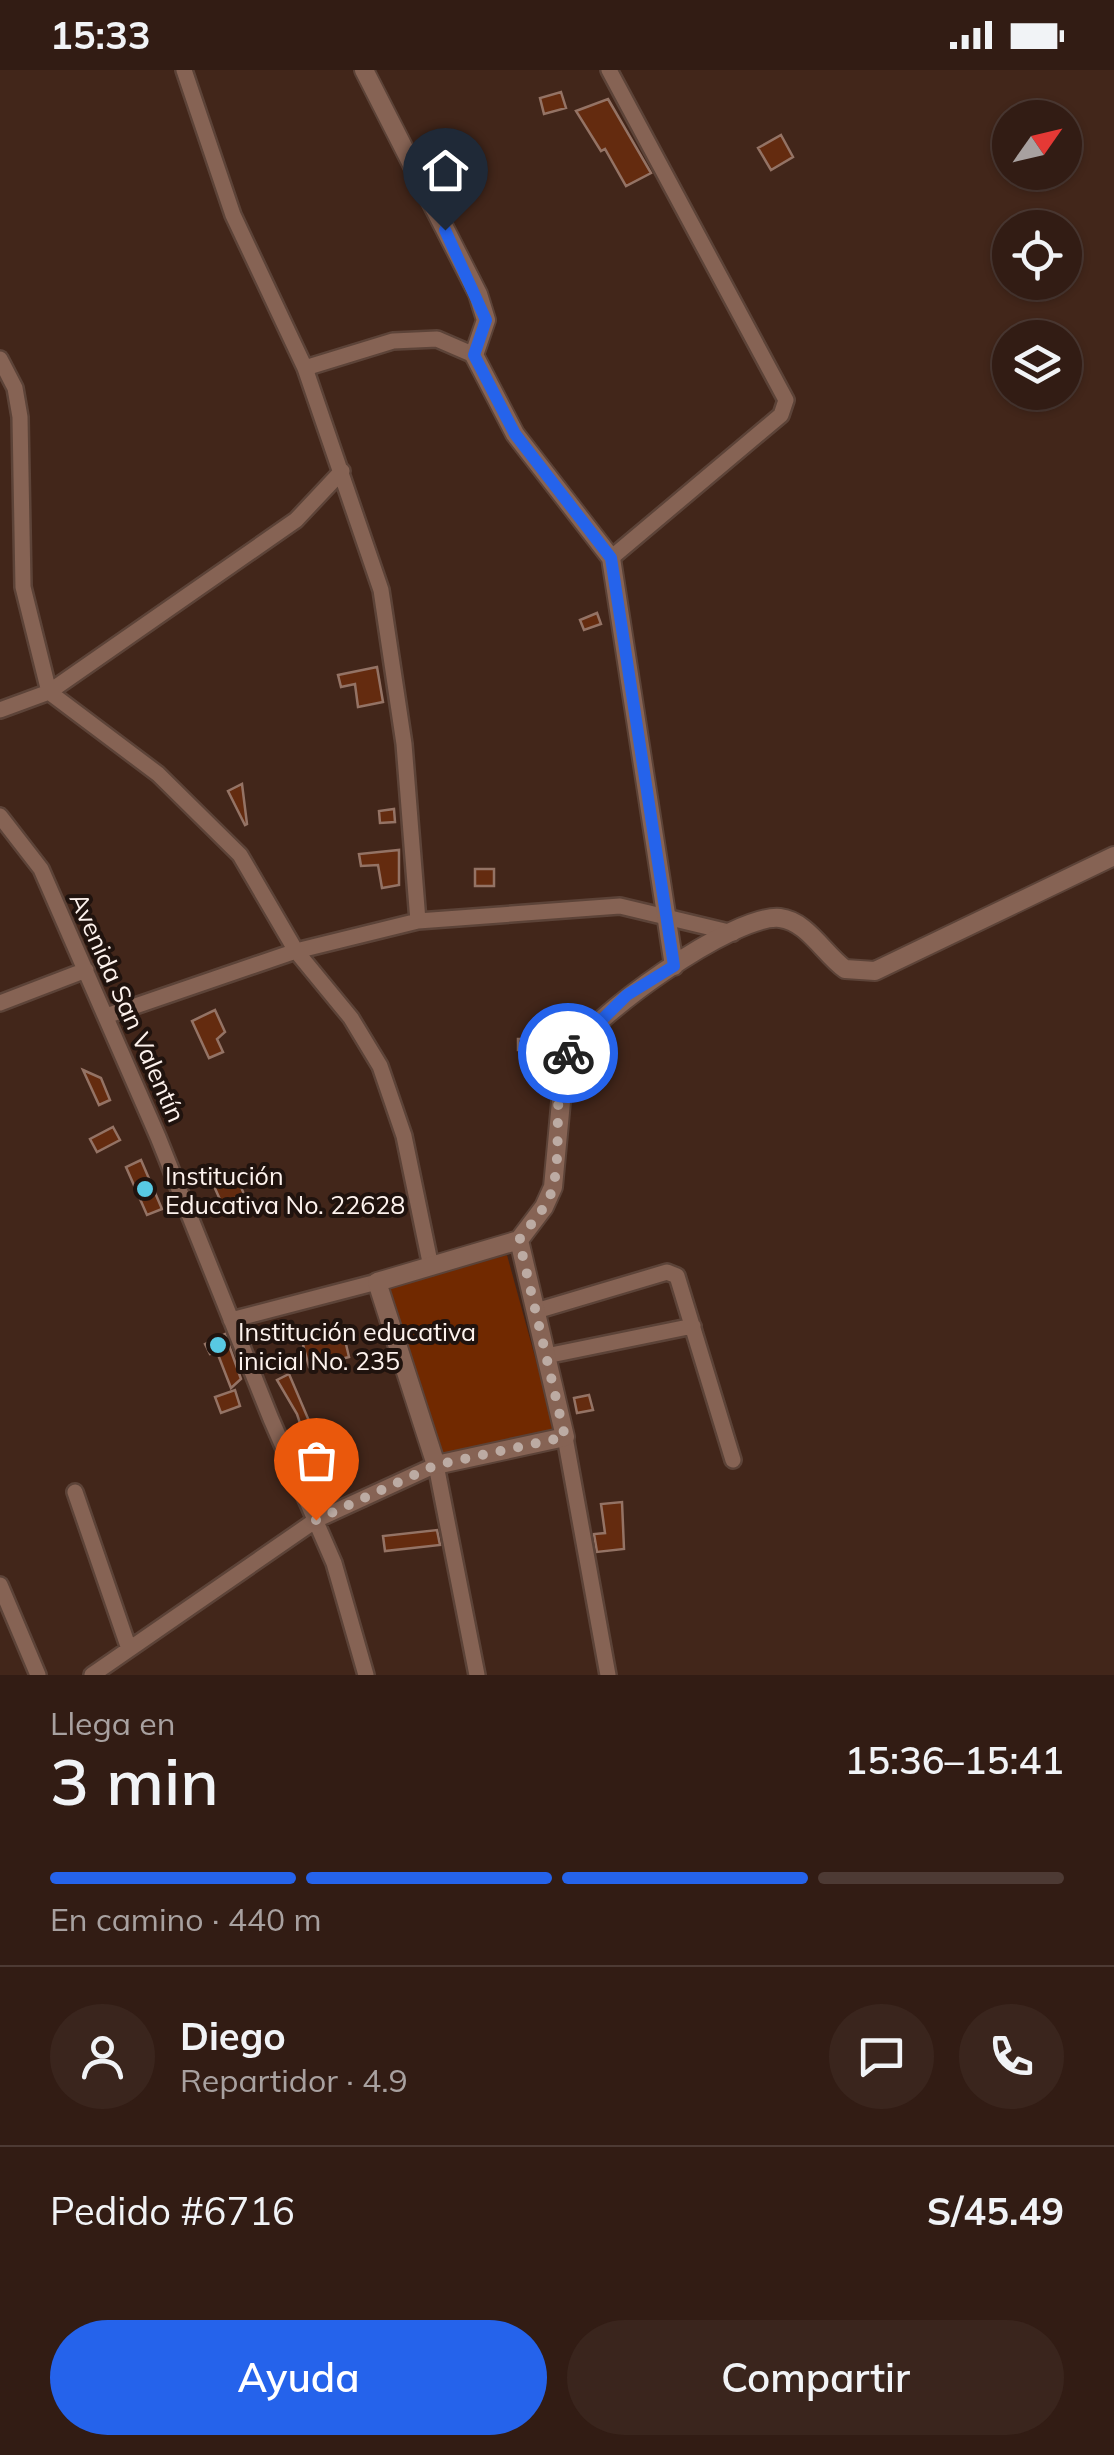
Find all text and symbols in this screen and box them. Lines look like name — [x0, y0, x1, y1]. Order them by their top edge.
text: 15:33 — [50, 11, 151, 59]
north arrow — [992, 100, 1082, 190]
map controls — [992, 100, 1082, 410]
pin — [403, 128, 488, 231]
icon: home — [418, 143, 473, 198]
button: locate — [992, 210, 1082, 300]
button: layers — [992, 320, 1082, 410]
street label: Avenida San Valentín — [63, 887, 193, 1127]
courier — [518, 1003, 618, 1103]
icon: bike — [541, 1026, 596, 1081]
place label: Institución Educativa No. 22628 — [165, 1160, 405, 1220]
marker: Institución Educativa No. 22628 — [134, 1178, 156, 1200]
place label: Institución educativa inicial No. 235 — [238, 1316, 476, 1376]
marker: Institución educativa inicial No. 235 — [207, 1334, 229, 1356]
pin — [274, 1418, 359, 1521]
icon: bag — [289, 1433, 344, 1488]
text: Llega en — [50, 1703, 175, 1743]
text: 15:36–15:41 — [844, 1736, 1064, 1784]
text: 3 min — [50, 1740, 219, 1821]
text: En camino · 440 m — [50, 1899, 322, 1939]
button: person — [50, 2004, 155, 2109]
button: chat — [829, 2004, 934, 2109]
button: phone — [959, 2004, 1064, 2109]
text: Diego — [180, 2012, 286, 2060]
text: Repartidor · 4.9 — [180, 2060, 408, 2100]
text: Pedido #6716 — [50, 2187, 295, 2235]
text: S/45.49 — [927, 2187, 1064, 2235]
button: Ayuda — [50, 2320, 547, 2435]
button: Compartir — [567, 2320, 1064, 2435]

